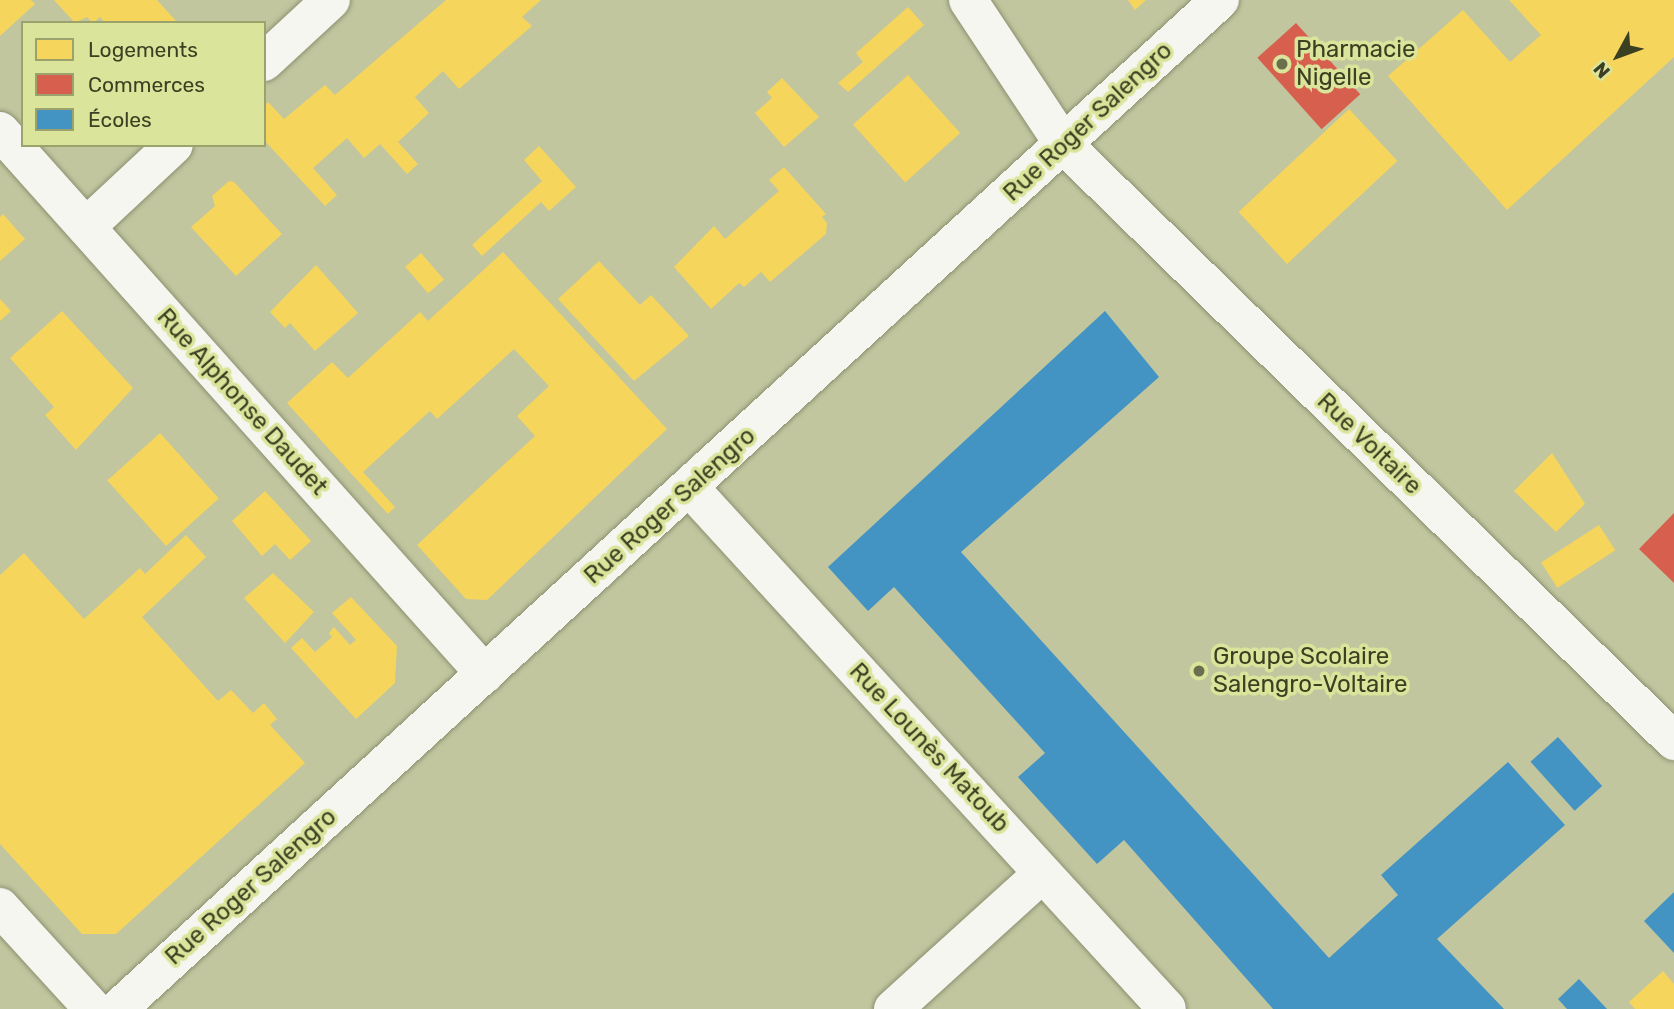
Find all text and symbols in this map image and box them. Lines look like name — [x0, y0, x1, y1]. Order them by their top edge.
legend — [21, 21, 266, 147]
north arrow — [1583, 21, 1653, 91]
street label: Rue Roger Salengro — [998, 36, 1178, 208]
place label: Pharmacie Nigelle — [1296, 36, 1415, 92]
text: Logements — [88, 37, 198, 62]
marker: Pharmacie Nigelle — [1274, 56, 1290, 72]
text: N — [1589, 57, 1615, 83]
text: Commerces — [88, 72, 205, 97]
text: Écoles — [88, 107, 152, 132]
street label: Rue Alphonse Daudet — [151, 303, 333, 501]
street label: Rue Voltaire — [1311, 387, 1427, 501]
street label: Rue Roger Salengro — [578, 421, 762, 591]
place label: Groupe Scolaire Salengro-Voltaire — [1213, 643, 1407, 699]
street label: Rue Lounès Matoub — [843, 657, 1015, 839]
marker: Groupe Scolaire Salengro-Voltaire — [1191, 663, 1207, 679]
street label: Rue Roger Salengro — [159, 802, 343, 972]

